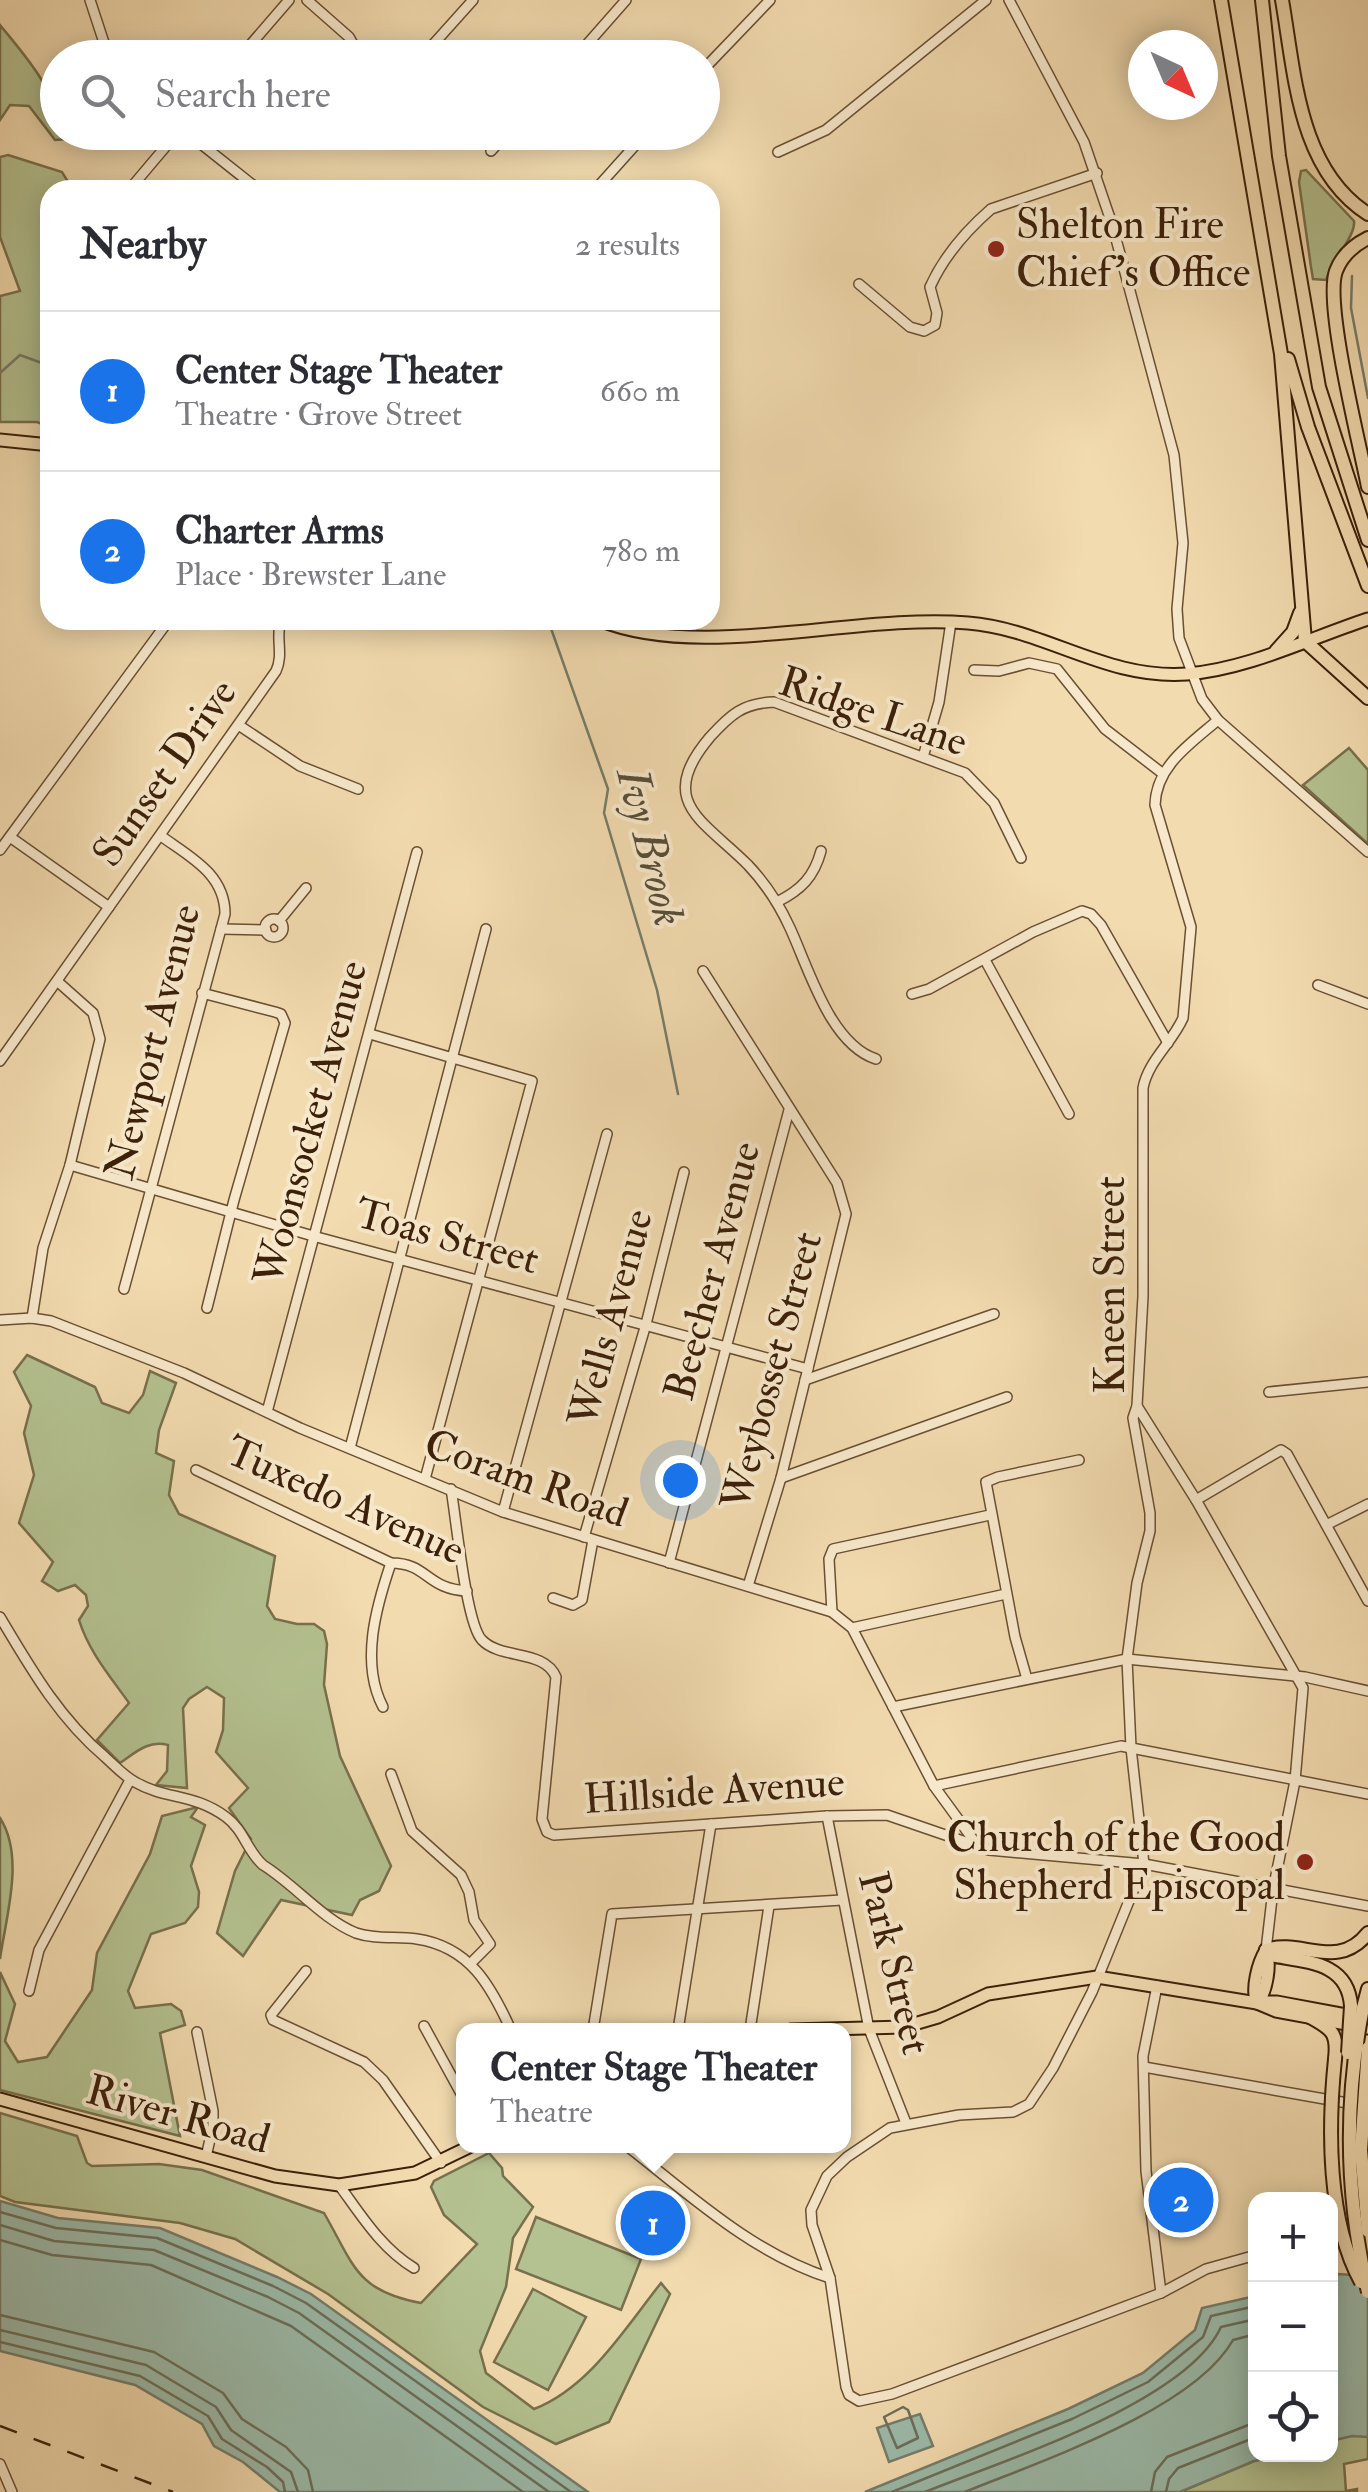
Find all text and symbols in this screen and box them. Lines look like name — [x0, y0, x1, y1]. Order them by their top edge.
north arrow — [1128, 30, 1218, 120]
search box — [40, 40, 720, 150]
icon: search — [75, 68, 130, 123]
text: Search here — [155, 71, 331, 119]
place label: Shelton Fire Chief's Office — [1016, 199, 1250, 299]
text: Nearby — [80, 219, 206, 271]
text: 2 results — [575, 225, 680, 265]
marker: Shelton Fire Chief's Office — [985, 238, 1007, 260]
text: Center Stage Theater — [175, 347, 502, 395]
text: 1 — [107, 371, 118, 411]
text: 660 m — [600, 371, 680, 411]
text: Theatre · Grove Street — [175, 395, 462, 435]
text: Charter Arms — [175, 507, 384, 555]
text: 2 — [104, 531, 121, 571]
text: 780 m — [602, 531, 680, 571]
text: Place · Brewster Lane — [175, 555, 446, 595]
street label: Ridge Lane — [772, 656, 974, 768]
street label: Sunset Drive — [81, 669, 249, 877]
water label: Ivy Brook — [603, 760, 697, 932]
street label: Newport Avenue — [94, 899, 212, 1185]
street label: Woonsocket Avenue — [242, 955, 379, 1292]
street label: Beecher Avenue — [654, 1136, 772, 1406]
street label: Kneen Street — [1085, 1176, 1137, 1394]
street label: Toas Street — [350, 1188, 544, 1286]
street label: Wells Avenue — [557, 1204, 665, 1433]
street label: Weybosset Street — [710, 1226, 834, 1517]
street label: Coram Road — [417, 1418, 635, 1540]
street label: Tuxedo Avenue — [218, 1425, 472, 1577]
your location — [655, 1455, 706, 1506]
street label: Hillside Avenue — [582, 1756, 846, 1826]
place label: Church of the Good Shepherd Episcopal — [946, 1812, 1285, 1912]
marker: Church of the Good Shepherd Episcopal — [1294, 1851, 1316, 1873]
street label: Park Street — [846, 1866, 942, 2060]
popup — [456, 2023, 851, 2153]
text: Center Stage Theater — [490, 2044, 817, 2092]
street label: River Road — [80, 2064, 276, 2166]
text: Theatre — [490, 2092, 593, 2132]
pin: 2 — [1148, 2162, 1214, 2238]
pin: 1 — [620, 2186, 686, 2260]
map controls — [1248, 2192, 1338, 2462]
button: + — [1248, 2192, 1338, 2282]
button: − — [1248, 2282, 1338, 2372]
button: locate — [1248, 2372, 1338, 2462]

